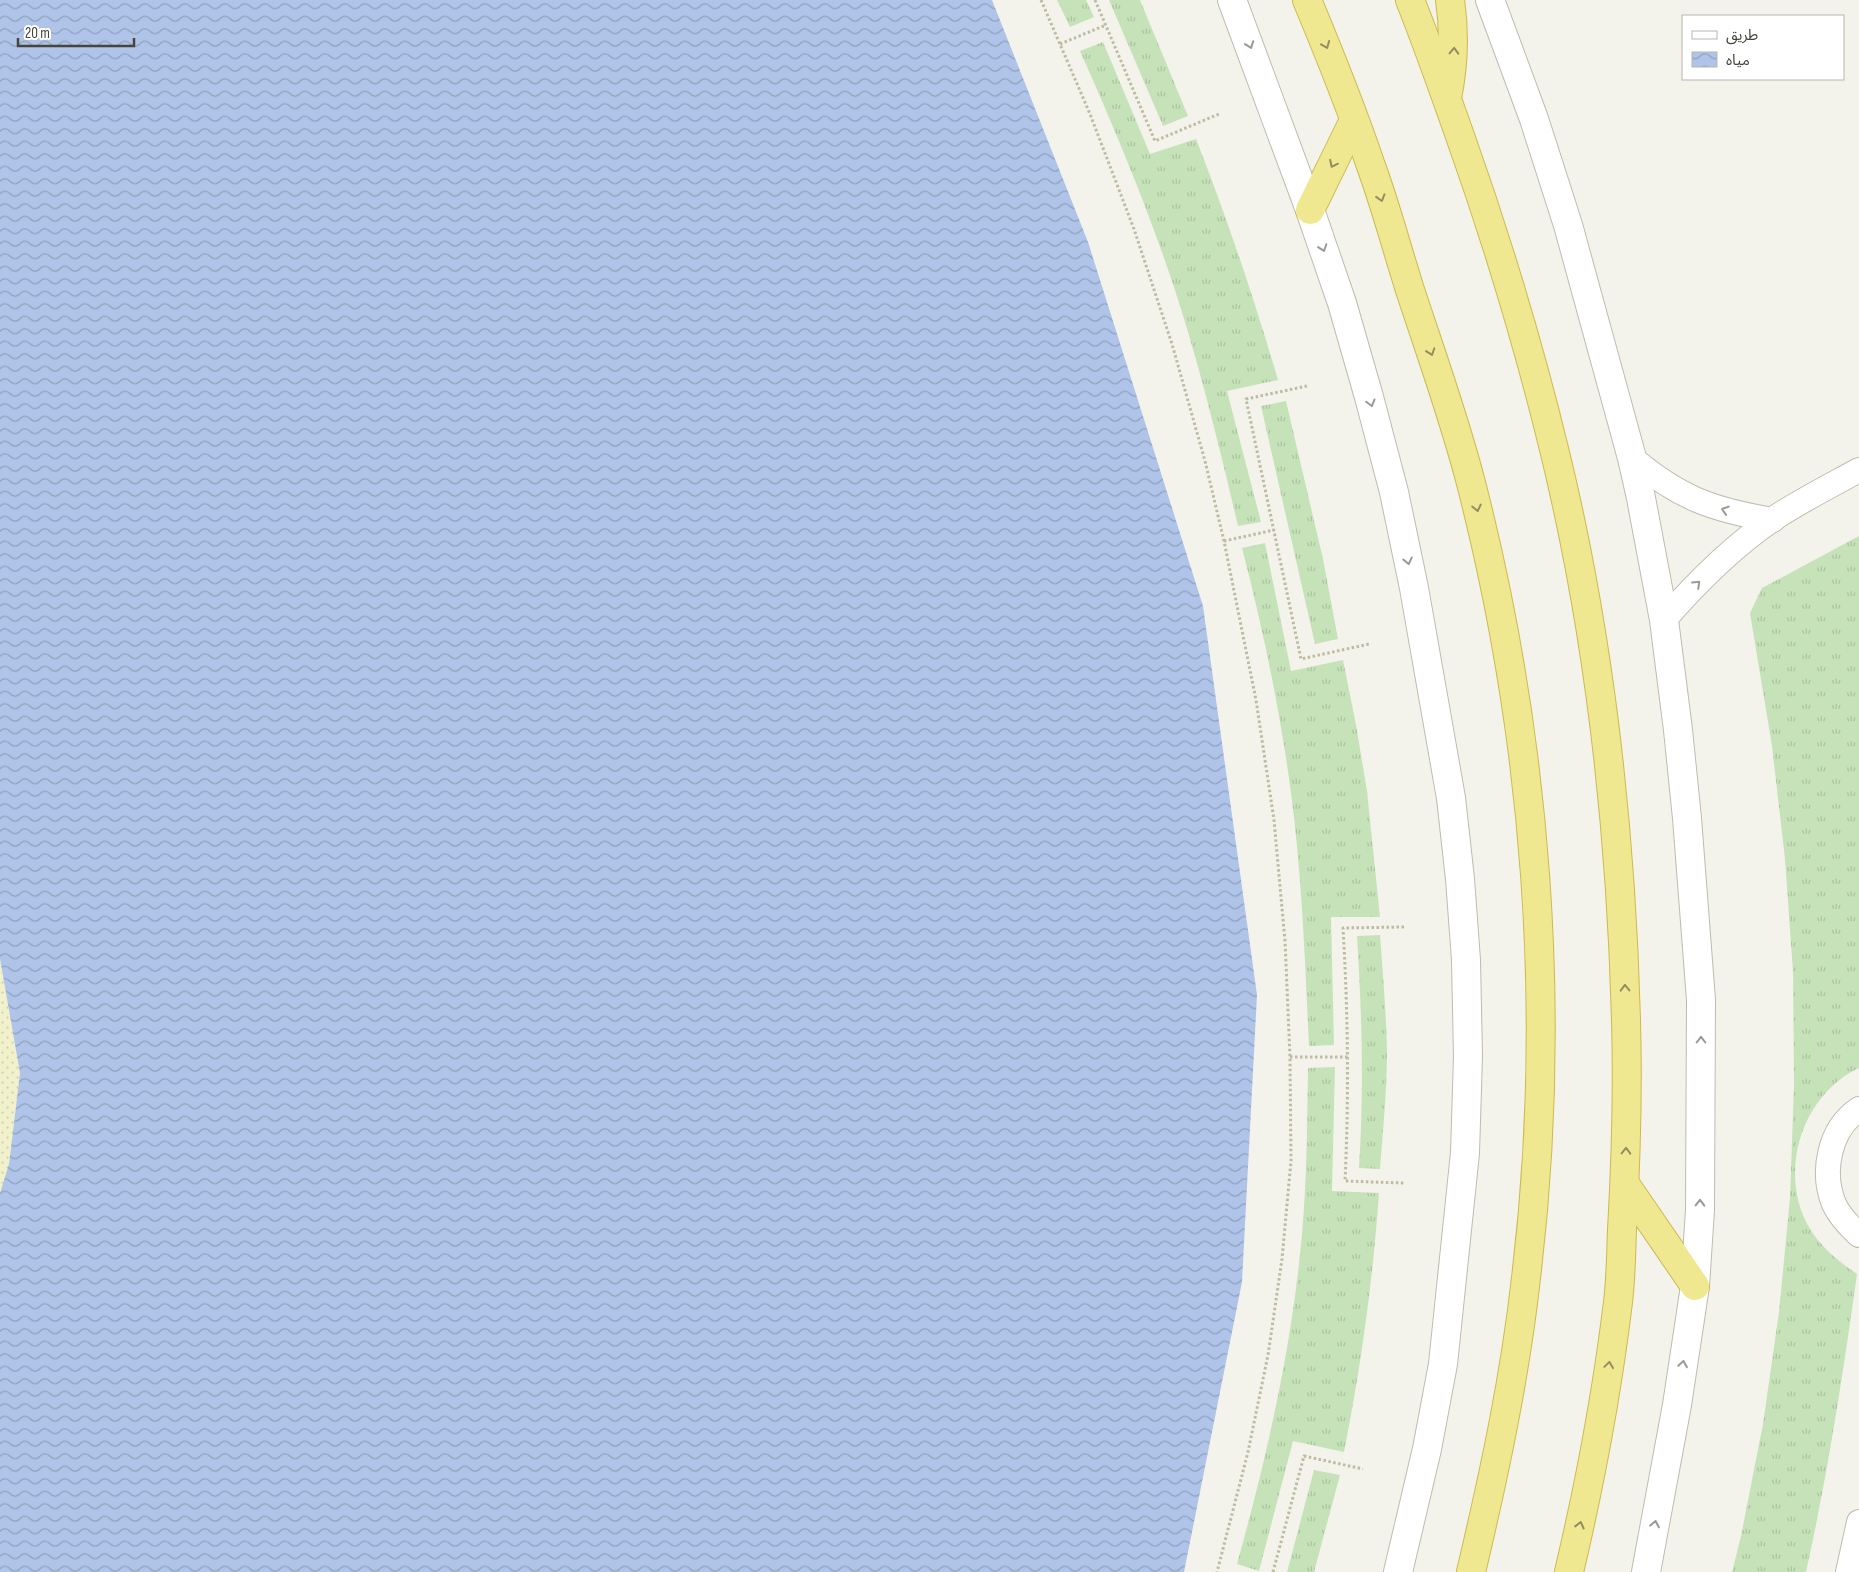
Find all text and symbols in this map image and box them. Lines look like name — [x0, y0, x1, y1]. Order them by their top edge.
scale bar — [18, 15, 134, 47]
legend — [1682, 15, 1844, 80]
text: 20 m — [25, 24, 50, 43]
text: طريق — [1726, 26, 1758, 45]
one-way arrow — [1319, 40, 1330, 49]
one-way arrow — [1244, 41, 1254, 49]
one-way arrow — [1448, 47, 1459, 55]
text: مياه — [1726, 51, 1750, 70]
one-way arrow — [1329, 158, 1339, 167]
one-way arrow — [1376, 193, 1386, 201]
one-way arrow — [1317, 243, 1327, 251]
one-way arrow — [1426, 348, 1436, 356]
one-way arrow — [1365, 398, 1376, 407]
one-way arrow — [1471, 504, 1482, 513]
one-way arrow — [1721, 506, 1730, 516]
one-way arrow — [1402, 557, 1413, 565]
one-way arrow — [1691, 581, 1700, 590]
one-way arrow — [1620, 984, 1630, 992]
one-way arrow — [1696, 1036, 1706, 1044]
one-way arrow — [1621, 1146, 1631, 1154]
one-way arrow — [1695, 1198, 1705, 1206]
one-way arrow — [1677, 1360, 1687, 1368]
one-way arrow — [1604, 1361, 1614, 1369]
one-way arrow — [1574, 1520, 1585, 1529]
one-way arrow — [1649, 1520, 1660, 1529]

